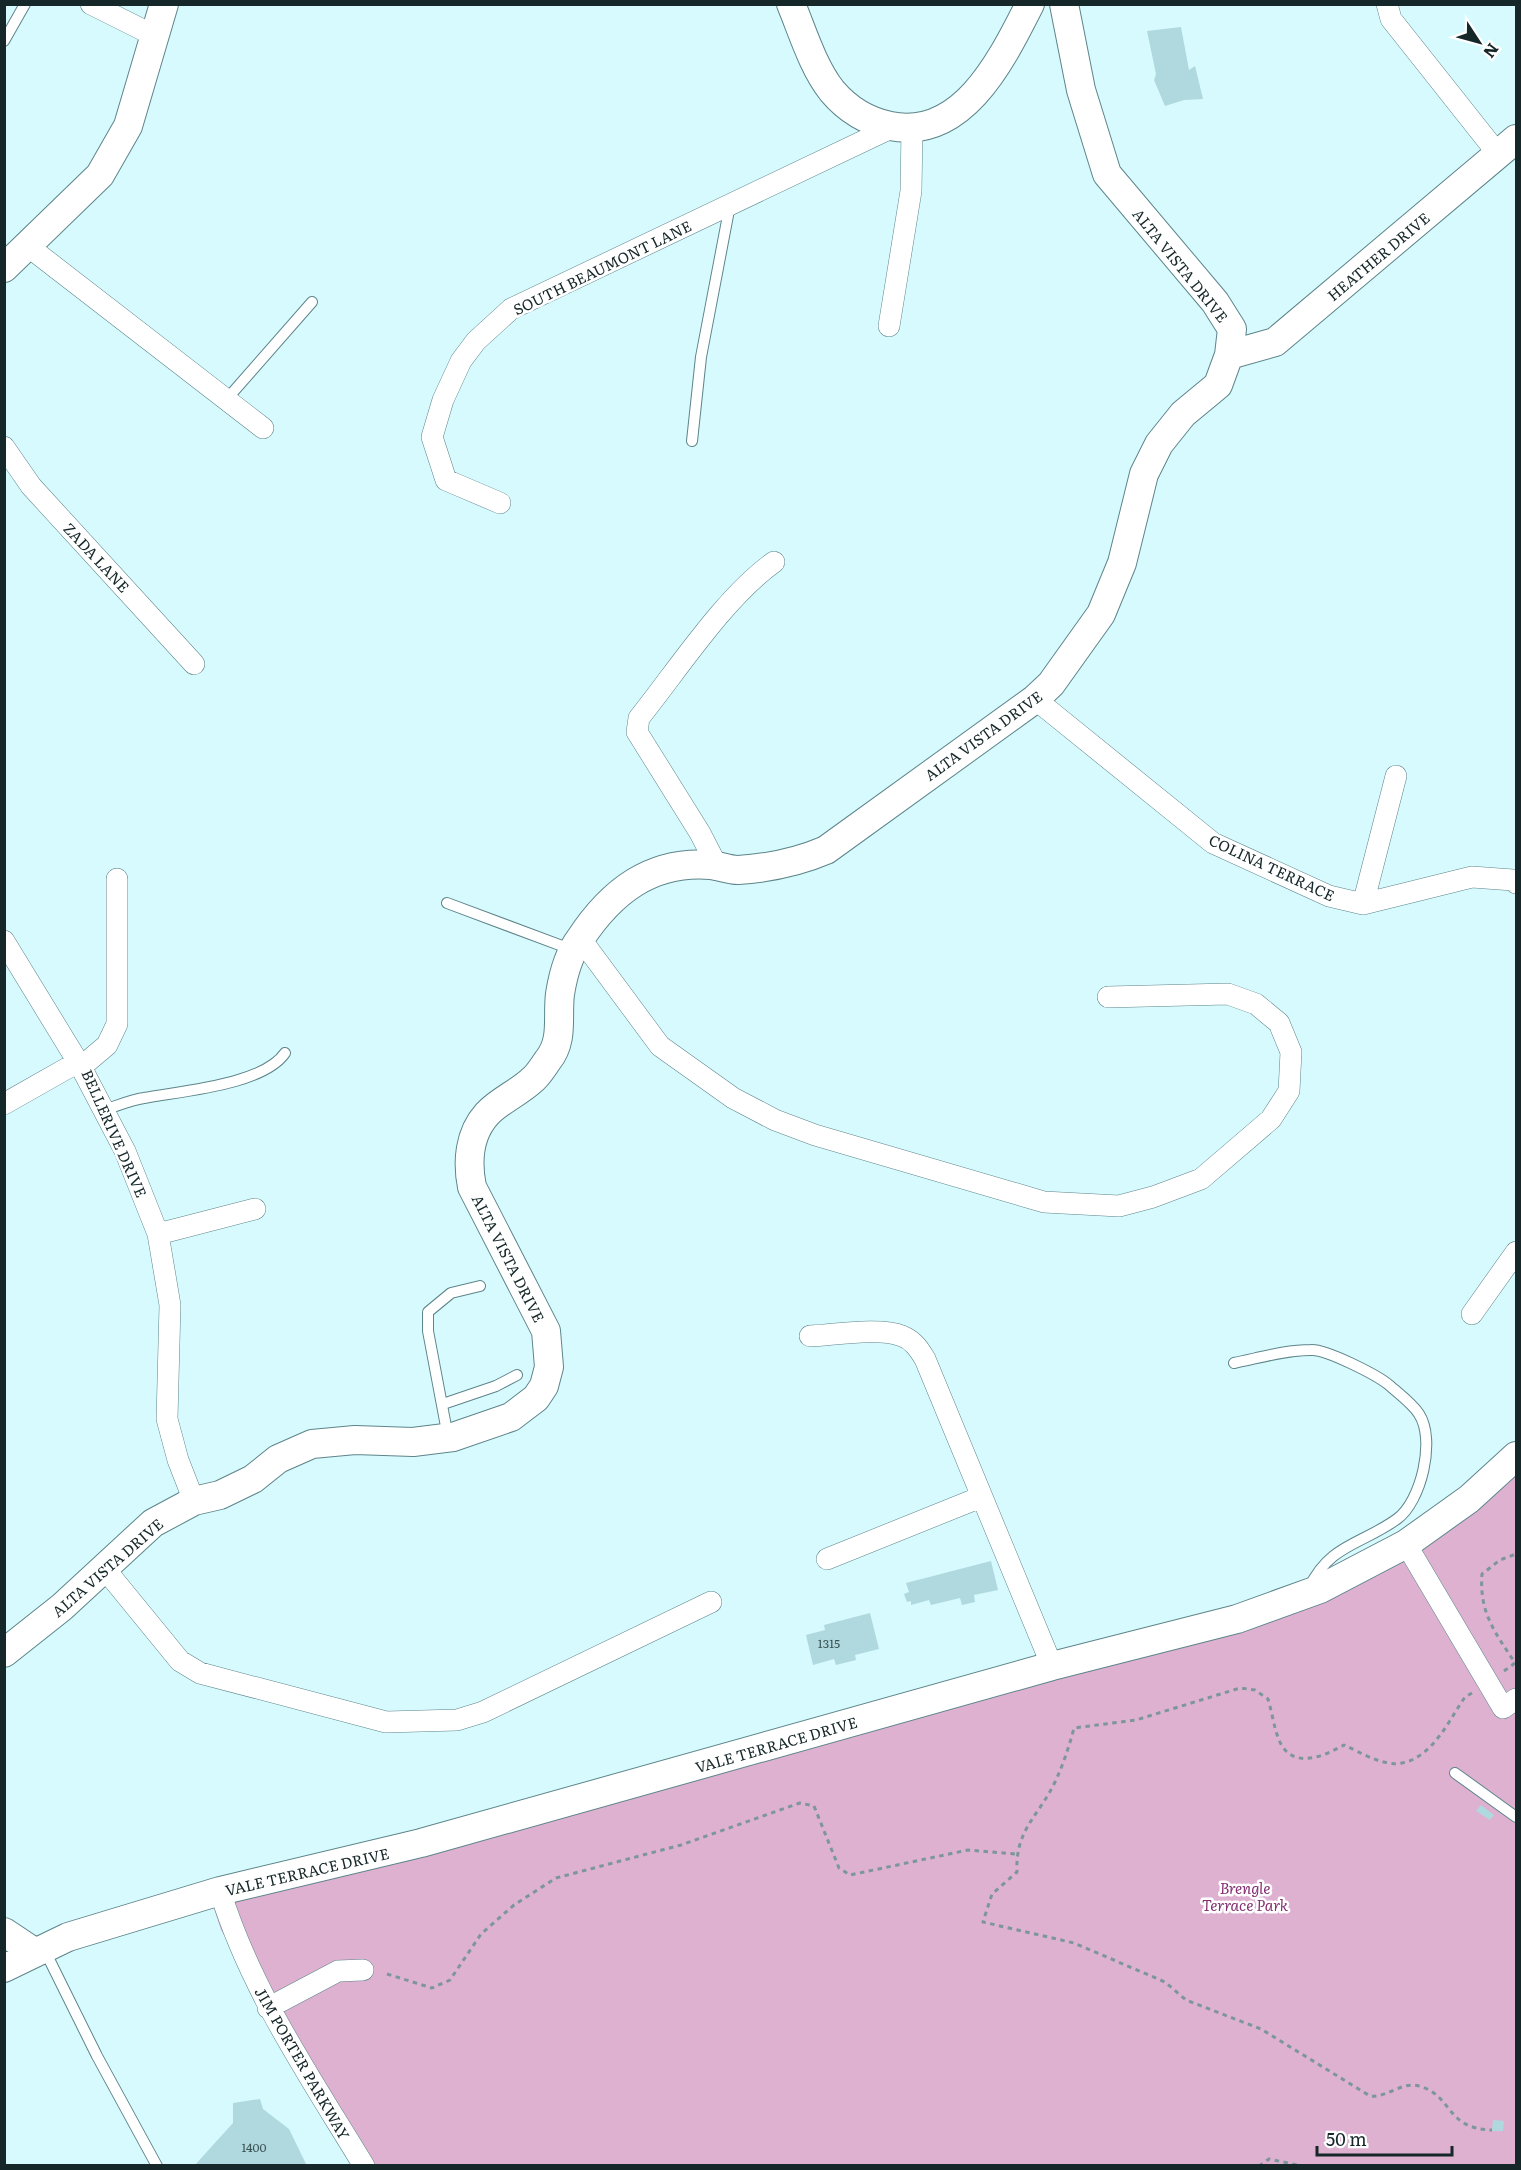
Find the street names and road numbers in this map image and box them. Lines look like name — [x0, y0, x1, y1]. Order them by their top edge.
street label: ALTA VISTA DRIVE — [1128, 203, 1234, 327]
street label: HEATHER DRIVE — [1322, 206, 1434, 306]
street label: SOUTH BEAUMONT LANE — [509, 214, 695, 320]
street label: ZADA LANE — [58, 517, 136, 597]
street label: ALTA VISTA DRIVE — [919, 684, 1047, 786]
street label: COLINA TERRACE — [1205, 828, 1339, 906]
street label: BELLERIVE DRIVE — [76, 1065, 154, 1201]
street label: ALTA VISTA DRIVE — [467, 1190, 551, 1326]
street label: ALTA VISTA DRIVE — [46, 1512, 168, 1622]
street label: VALE TERRACE DRIVE — [692, 1710, 860, 1778]
street label: VALE TERRACE DRIVE — [223, 1841, 391, 1901]
street label: JIM PORTER PARKWAY — [250, 1982, 356, 2144]

